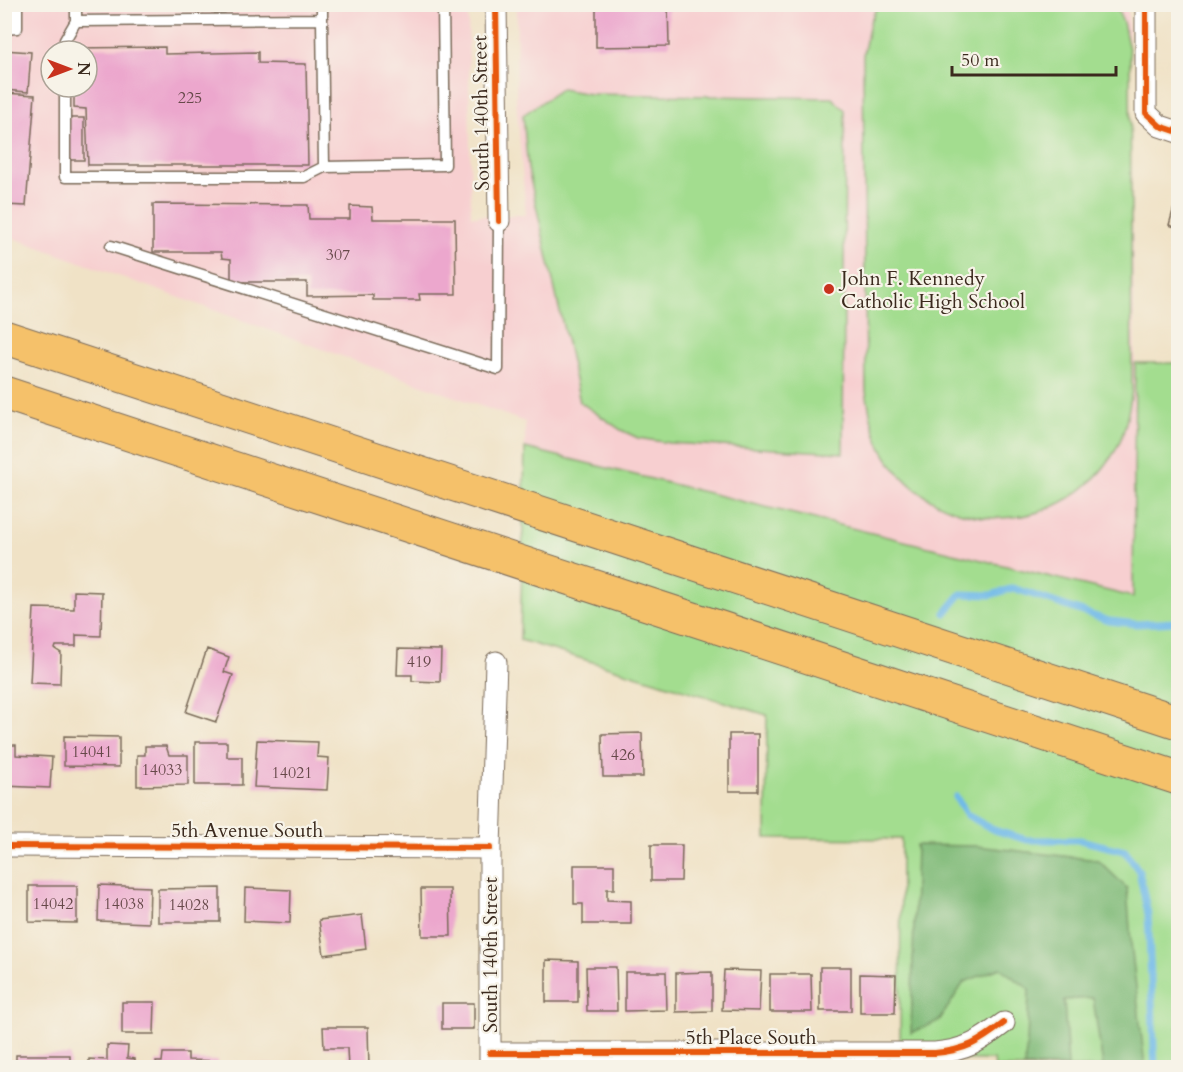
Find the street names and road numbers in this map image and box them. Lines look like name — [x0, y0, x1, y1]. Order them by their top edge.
street label: South 140th Street — [466, 34, 496, 191]
street label: 5th Avenue South — [171, 817, 323, 844]
street label: South 140th Street — [477, 876, 504, 1033]
street label: 5th Place South — [685, 1024, 817, 1051]

